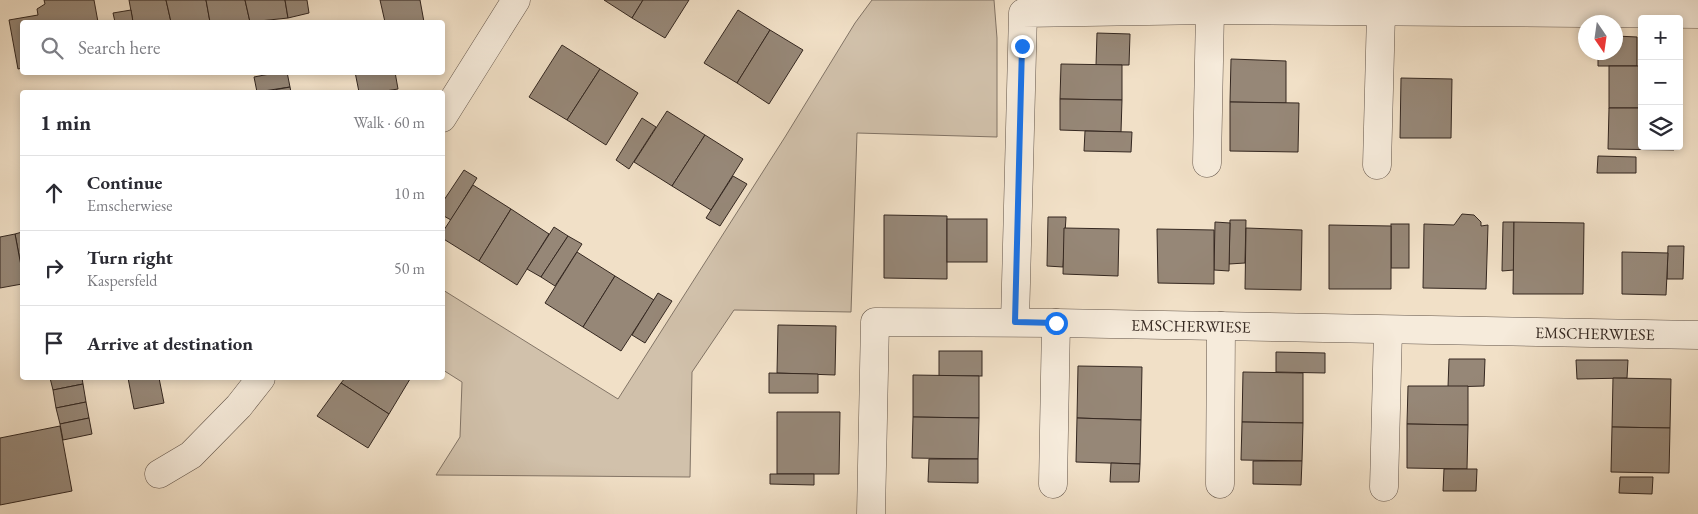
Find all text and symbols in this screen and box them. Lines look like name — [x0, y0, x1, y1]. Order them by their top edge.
north arrow — [1578, 15, 1623, 60]
map controls — [1638, 15, 1683, 150]
button: + — [1638, 15, 1683, 60]
search box — [20, 20, 445, 75]
icon: search — [38, 34, 66, 62]
text: Search here — [78, 35, 160, 60]
route end — [1011, 35, 1034, 58]
button: − — [1638, 60, 1683, 105]
button: layers — [1638, 105, 1683, 150]
text: 1 min — [40, 109, 91, 136]
text: Walk · 60 m — [354, 112, 425, 133]
text: Continue — [87, 170, 162, 195]
icon: ahead — [40, 179, 68, 207]
text: 10 m — [394, 183, 425, 204]
text: Emscherwiese — [87, 195, 173, 216]
text: Turn right — [87, 245, 173, 270]
icon: right — [40, 254, 68, 282]
text: 50 m — [394, 258, 425, 279]
text: Kaspersfeld — [87, 270, 157, 291]
route start — [1045, 312, 1068, 335]
street label: EMSCHERWIESE — [1131, 314, 1251, 338]
street label: EMSCHERWIESE — [1535, 322, 1655, 345]
icon: arrive — [40, 329, 68, 357]
text: Arrive at destination — [87, 331, 253, 356]

